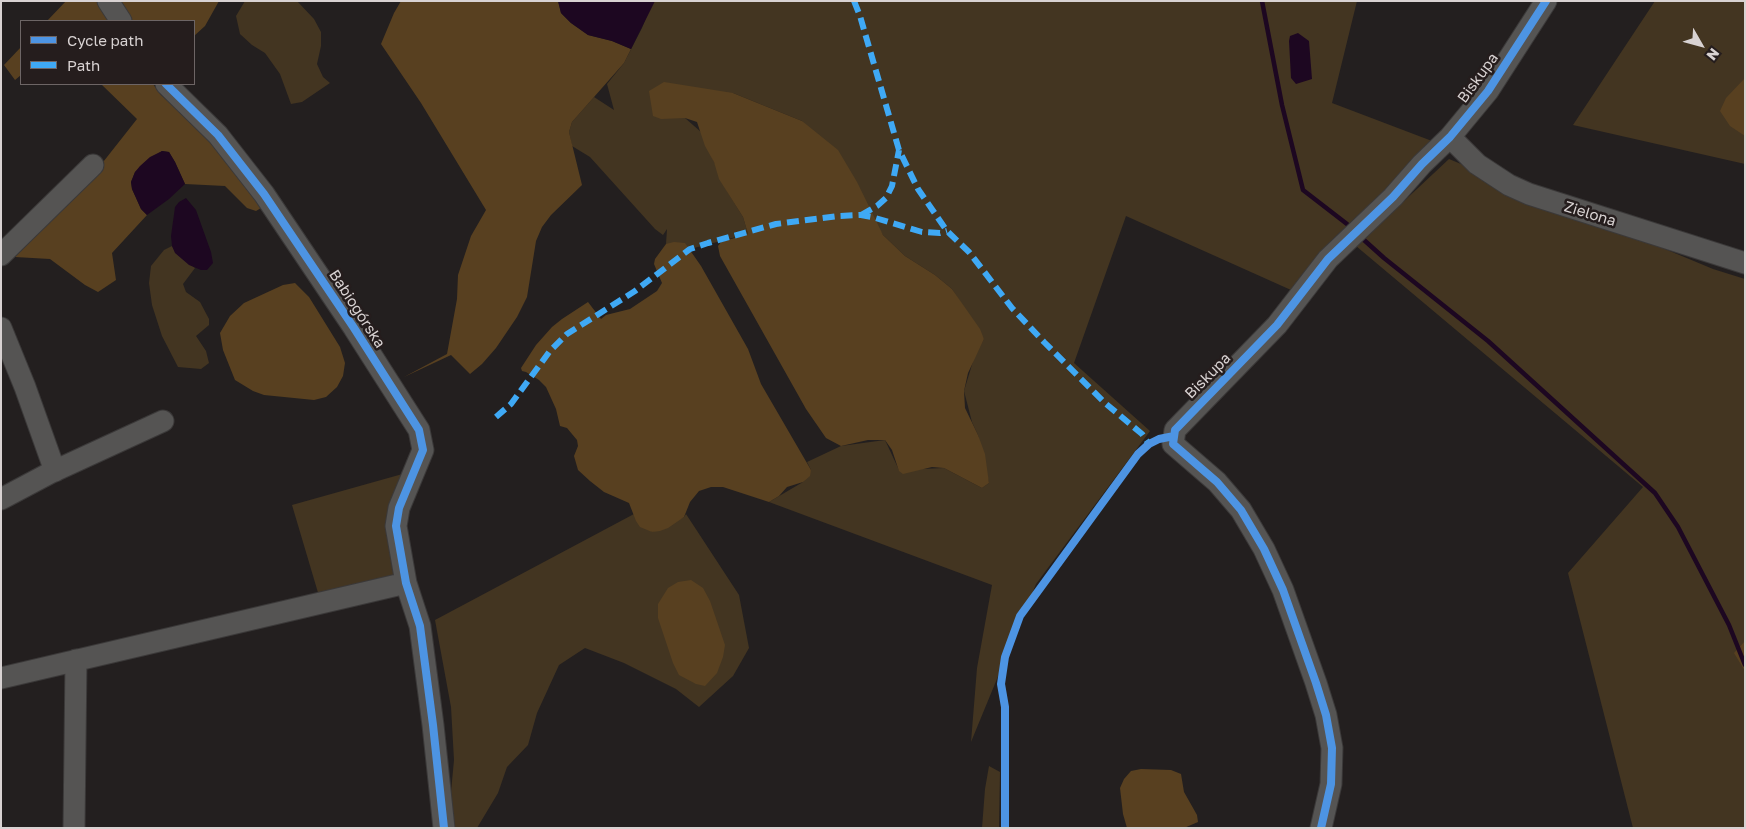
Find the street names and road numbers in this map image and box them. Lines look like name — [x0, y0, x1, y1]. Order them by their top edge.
street label: Biskupa — [1454, 50, 1502, 106]
street label: Zielona — [1562, 198, 1618, 230]
street label: Babiogórska — [325, 267, 389, 351]
street label: Biskupa — [1181, 349, 1235, 403]

